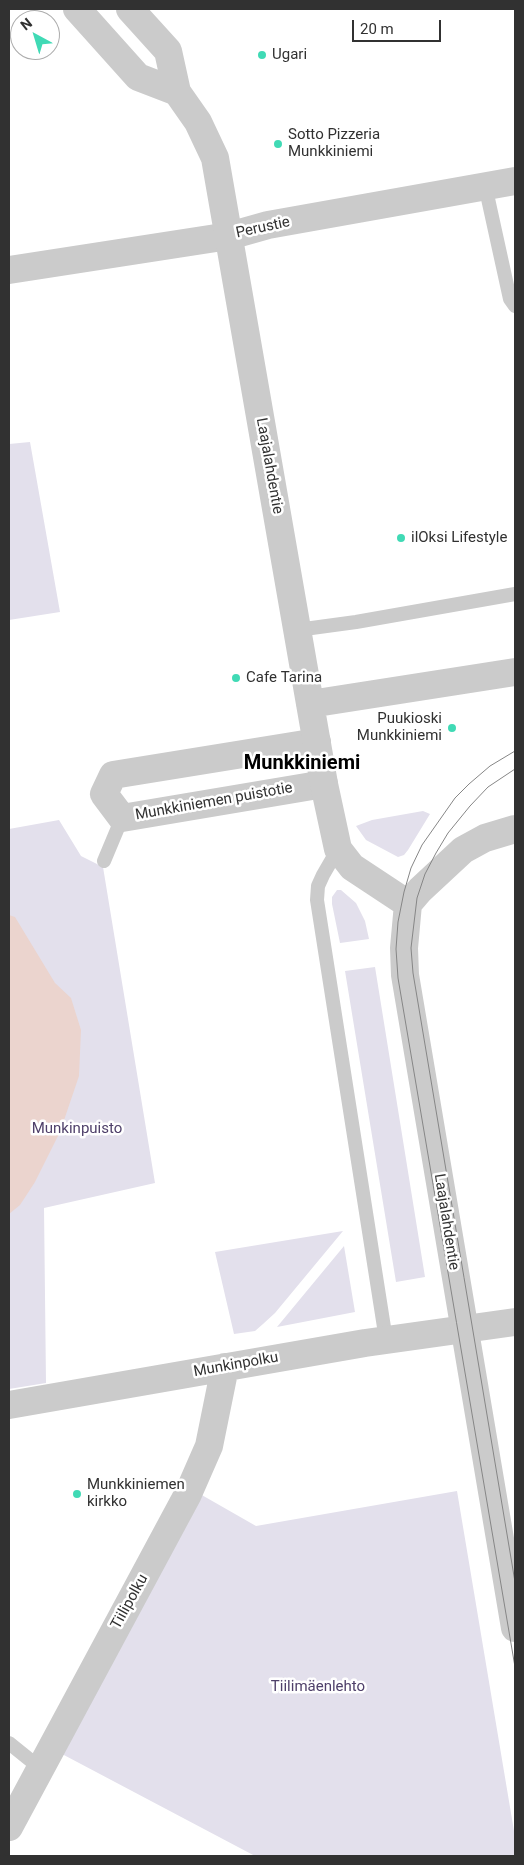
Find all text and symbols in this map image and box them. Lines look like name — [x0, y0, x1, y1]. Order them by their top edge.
north arrow — [10, 10, 60, 60]
scale bar — [354, 10, 443, 42]
text: N — [17, 15, 35, 33]
text: 20 m — [360, 20, 394, 38]
place label: Ugari — [272, 46, 307, 64]
marker: Ugari — [256, 49, 268, 61]
place label: Sotto Pizzeria Munkkiniemi — [288, 126, 380, 161]
marker: Sotto Pizzeria Munkkiniemi — [272, 138, 284, 150]
street label: Perustie — [234, 213, 292, 243]
street label: Laajalahdentie — [252, 416, 286, 516]
place label: ilOksi Lifestyle — [411, 529, 507, 547]
marker: ilOksi Lifestyle — [395, 532, 407, 544]
place label: Cafe Tarina — [246, 669, 322, 687]
marker: Cafe Tarina — [230, 672, 242, 684]
place label: Puukioski Munkkiniemi — [357, 710, 442, 745]
marker: Puukioski Munkkiniemi — [446, 722, 458, 734]
district label: Munkkiniemi — [244, 752, 360, 776]
street label: Munkkiniemen puistotie — [134, 779, 294, 825]
park label: Munkinpuisto — [32, 1120, 122, 1138]
street label: Laajalahdentie — [429, 1172, 463, 1272]
street label: Munkinpolku — [192, 1349, 280, 1381]
place label: Munkkiniemen kirkko — [87, 1476, 185, 1511]
marker: Munkkiniemen kirkko — [71, 1488, 83, 1500]
street label: Tiilipolku — [108, 1571, 152, 1633]
park label: Tiilimäenlehto — [271, 1678, 365, 1696]

